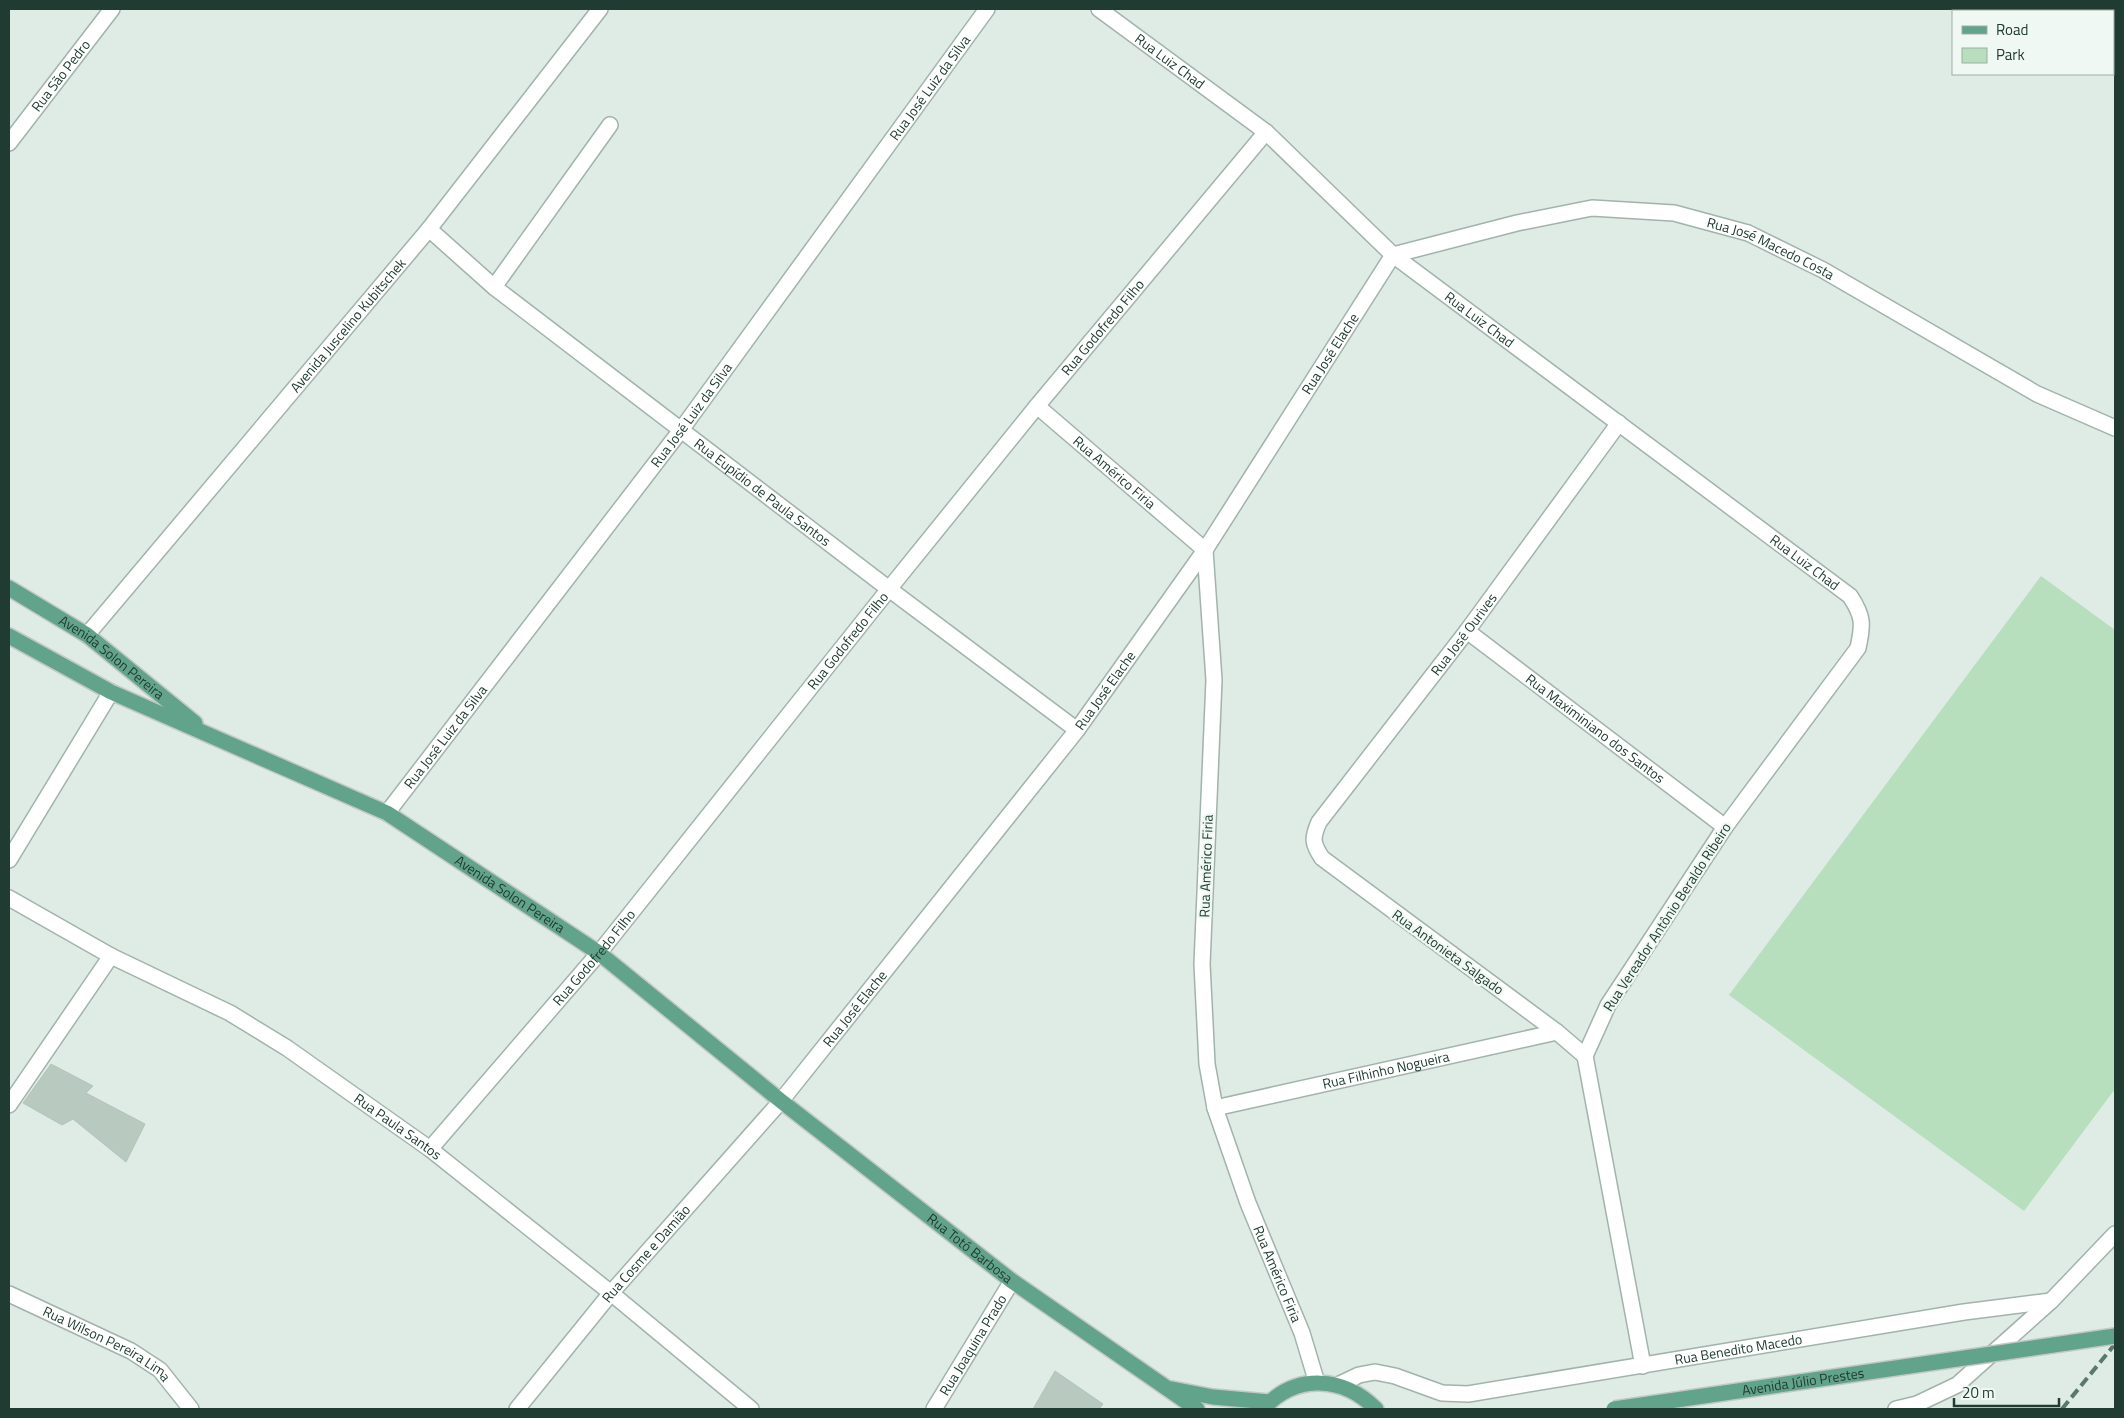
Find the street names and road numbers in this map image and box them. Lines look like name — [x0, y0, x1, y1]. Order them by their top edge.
street label: Rua Luiz Chad — [1131, 28, 1210, 94]
street label: Rua José Luiz da Silva — [884, 30, 975, 144]
street label: Rua São Pedro — [26, 35, 95, 116]
street label: Rua José Macedo Costa — [1705, 211, 1839, 284]
street label: Avenida Juscelino Kubitschek — [285, 253, 410, 397]
street label: Rua Godofredo Filho — [1056, 274, 1149, 380]
street label: Rua Luiz Chad — [1440, 286, 1519, 352]
street label: Rua José Elache — [1296, 309, 1364, 398]
street label: Rua José Luiz da Silva — [645, 358, 737, 472]
street label: Rua Américo Firia — [1069, 430, 1161, 514]
street label: Rua Eupídio de Paula Santos — [690, 433, 836, 551]
street label: Rua Luiz Chad — [1766, 529, 1844, 595]
street label: Rua Godofredo Filho — [802, 587, 893, 694]
street label: Rua José Ourives — [1425, 588, 1502, 680]
street label: Avenida Solon Pereira — [55, 609, 169, 704]
street label: Rua José Elache — [1069, 646, 1140, 734]
street label: Rua Maximiniano dos Santos — [1521, 668, 1670, 788]
street label: Rua José Luiz da Silva — [398, 680, 492, 793]
street label: Rua Américo Firia — [1193, 814, 1218, 918]
street label: Rua Vereador Antônio Beraldo Ribeiro — [1597, 818, 1736, 1015]
street label: Avenida Solon Pereira — [451, 850, 569, 938]
street label: Rua Antonieta Salgado — [1388, 904, 1509, 999]
street label: Rua Godofredo Filho — [547, 905, 640, 1010]
street label: Rua José Elache — [817, 965, 892, 1051]
street label: Rua Filhinho Nogueira — [1320, 1045, 1451, 1094]
street label: Rua Paula Santos — [350, 1088, 446, 1164]
street label: Rua Cosme e Damião — [596, 1200, 695, 1307]
street label: Rua Totó Barbosa — [923, 1208, 1018, 1288]
street label: Rua Américo Firia — [1248, 1222, 1307, 1325]
street label: Rua Joaquina Prado — [934, 1290, 1012, 1399]
street label: Rua Wilson Pereira Lima — [40, 1300, 176, 1386]
street label: Rua Benedito Macedo — [1673, 1328, 1804, 1370]
street label: Avenida Júlio Prestes — [1740, 1362, 1865, 1400]

